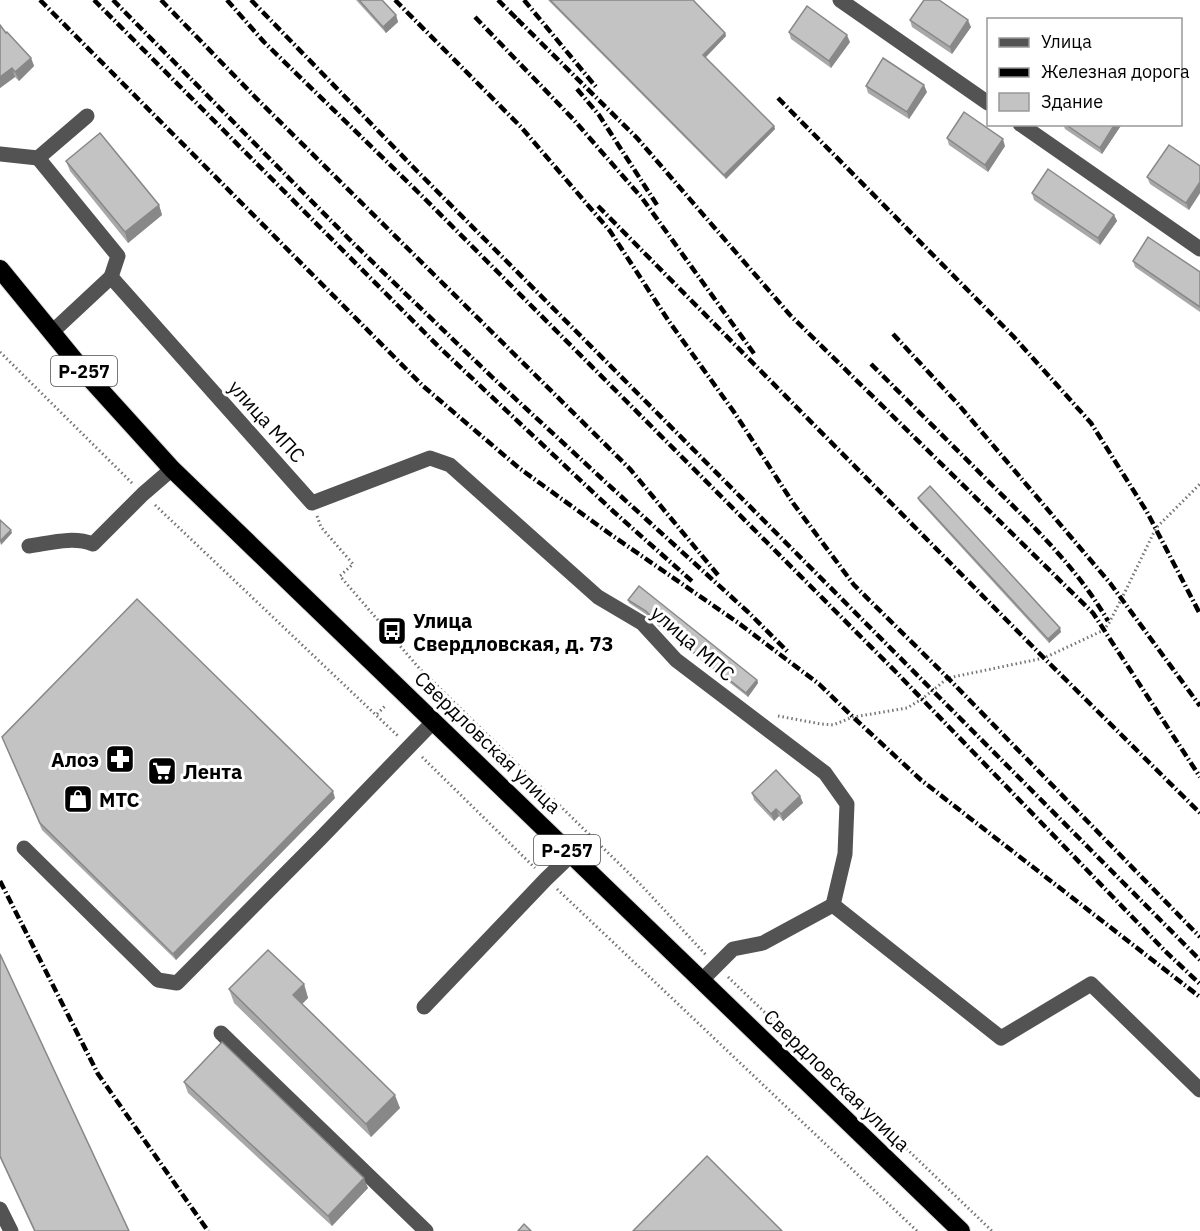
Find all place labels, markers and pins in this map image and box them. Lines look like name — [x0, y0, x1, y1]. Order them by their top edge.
place label: Улица Свердловская, д. 73 — [413, 607, 614, 657]
bus stop icon: Улица Свердловская, д. 73 — [376, 615, 408, 647]
pharmacy icon: Алоэ — [104, 743, 136, 775]
place label: Алоэ — [51, 746, 99, 773]
supermarket icon: Лента — [146, 755, 178, 787]
place label: Лента — [183, 758, 242, 785]
shop icon: МТС — [62, 783, 94, 815]
place label: МТС — [99, 786, 140, 813]

